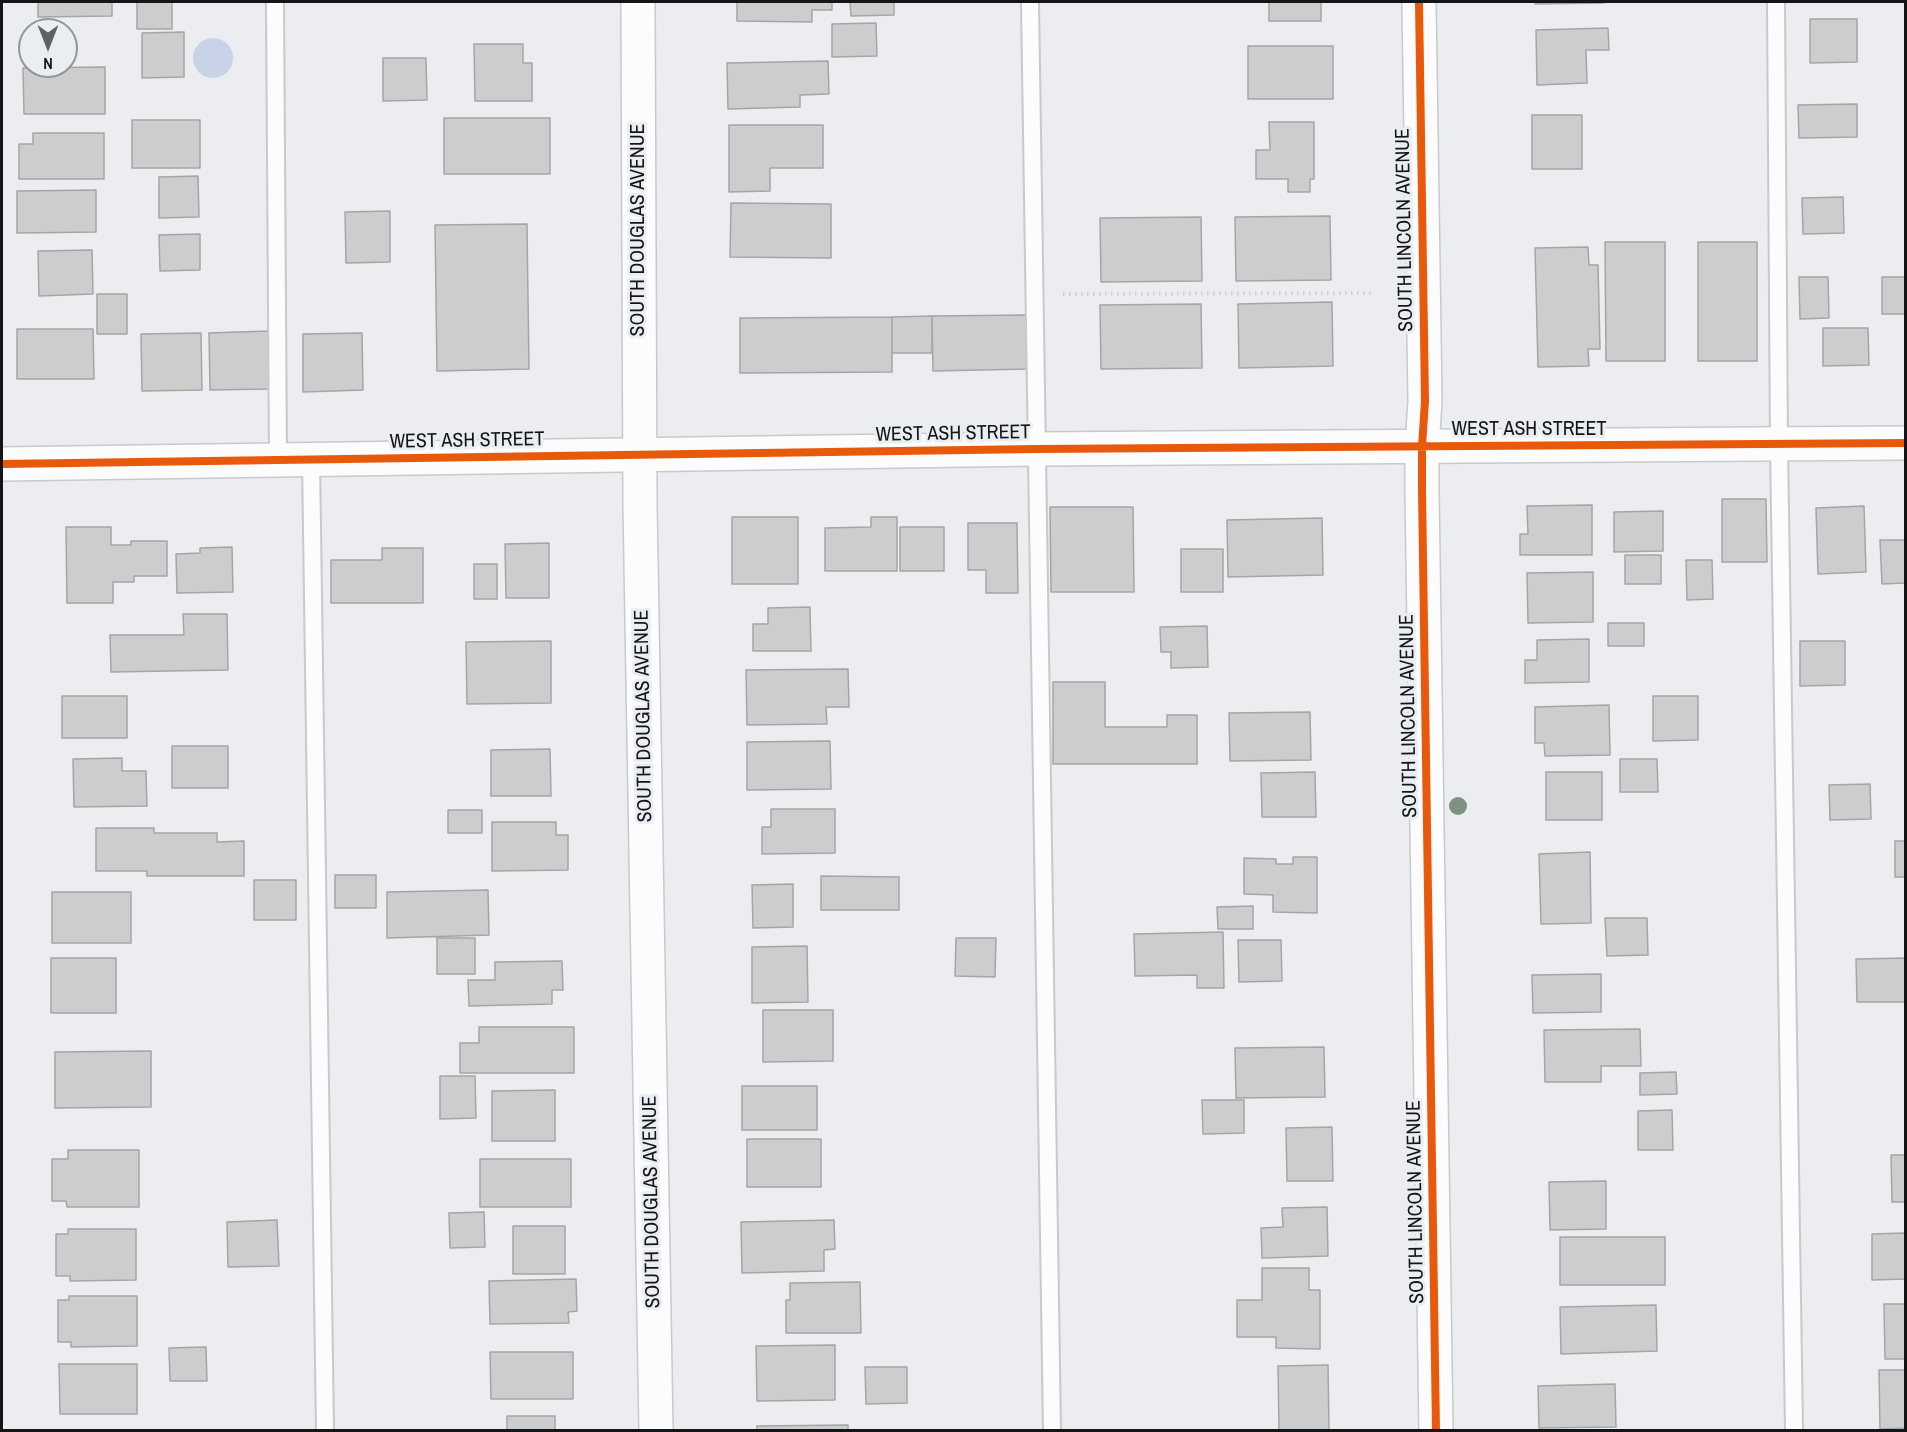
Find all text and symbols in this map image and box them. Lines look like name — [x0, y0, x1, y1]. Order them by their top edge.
north arrow — [18, 18, 78, 78]
text: N — [43, 53, 53, 75]
street label: SOUTH DOUGLAS AVENUE — [627, 124, 651, 336]
street label: SOUTH LINCOLN AVENUE — [1391, 128, 1419, 332]
street label: WEST ASH STREET — [1452, 418, 1606, 442]
street label: WEST ASH STREET — [875, 421, 1031, 447]
street label: WEST ASH STREET — [389, 428, 545, 454]
street label: SOUTH DOUGLAS AVENUE — [630, 609, 658, 823]
street label: SOUTH LINCOLN AVENUE — [1395, 614, 1423, 818]
street label: SOUTH DOUGLAS AVENUE — [638, 1095, 666, 1309]
street label: SOUTH LINCOLN AVENUE — [1402, 1100, 1430, 1304]

